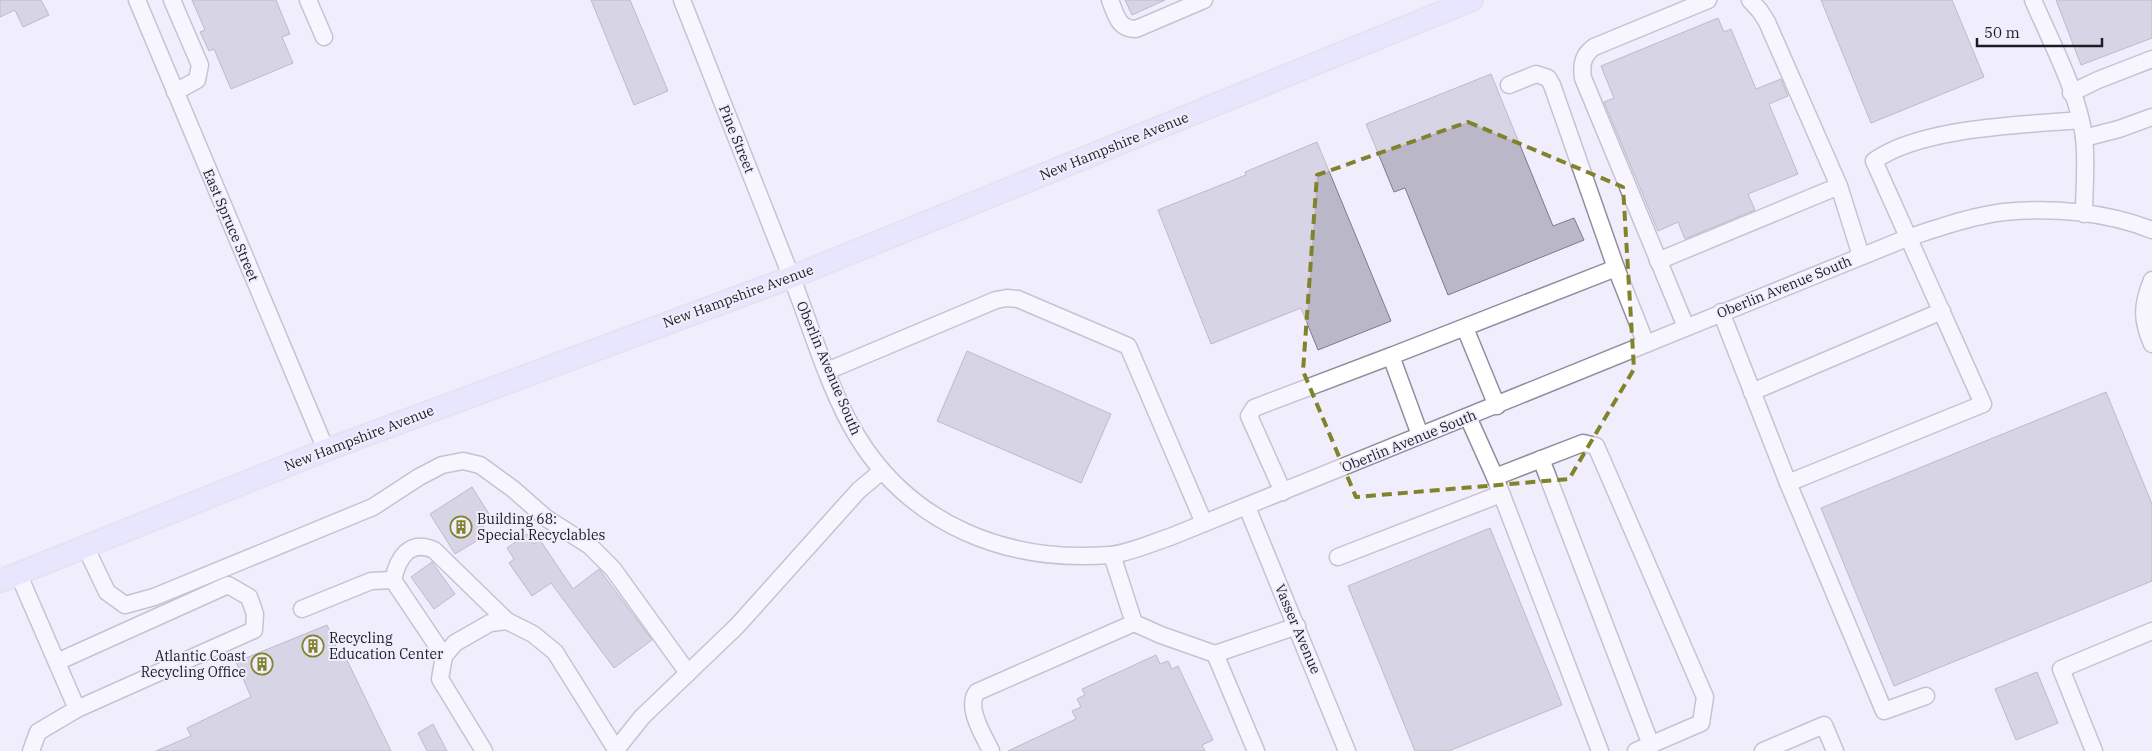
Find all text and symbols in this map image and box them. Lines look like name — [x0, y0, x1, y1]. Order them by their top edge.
scale bar — [1977, 15, 2102, 47]
text: 50 m — [1984, 23, 2020, 42]
street label: Pine Street — [715, 102, 759, 176]
street label: New Hampshire Avenue — [1037, 108, 1191, 184]
street label: East Spruce Street — [199, 166, 263, 284]
street label: Oberlin Avenue South — [1714, 252, 1854, 322]
street label: New Hampshire Avenue — [660, 260, 816, 332]
street label: Oberlin Avenue South — [793, 298, 866, 438]
street label: New Hampshire Avenue — [281, 401, 437, 475]
street label: Oberlin Avenue South — [1339, 406, 1479, 476]
place label: Building 68: Special Recyclables — [477, 510, 605, 544]
building icon: Building 68: Special Recyclables — [449, 515, 473, 539]
street label: Vasser Avenue — [1271, 581, 1325, 677]
place label: Recycling Education Center — [329, 629, 444, 663]
building icon: Recycling Education Center — [301, 634, 325, 658]
place label: Atlantic Coast Recycling Office — [141, 647, 246, 681]
building icon: Atlantic Coast Recycling Office — [250, 652, 274, 676]

